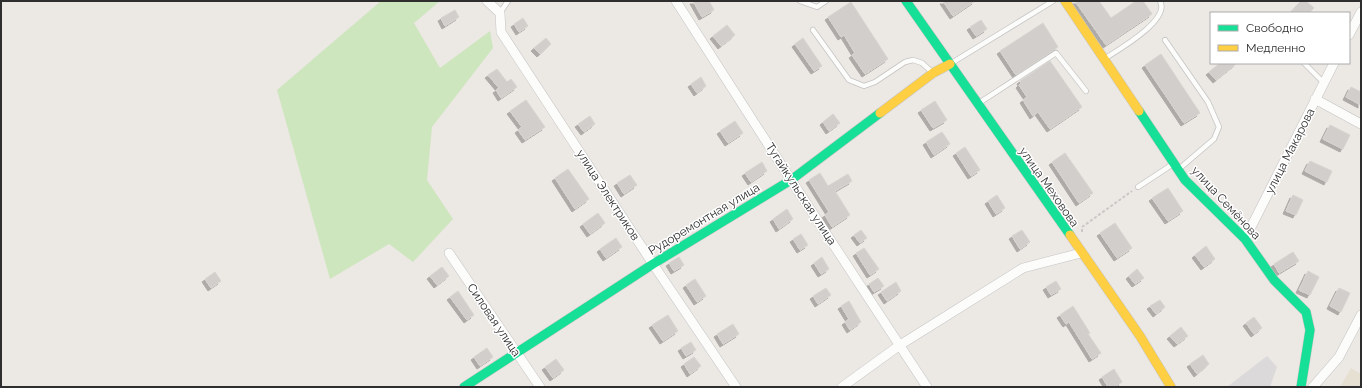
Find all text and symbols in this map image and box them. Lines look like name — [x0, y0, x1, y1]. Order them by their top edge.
legend — [1210, 12, 1350, 64]
text: Свободно — [1246, 21, 1303, 35]
text: Медленно — [1246, 41, 1305, 55]
street label: улица Макарова — [1262, 106, 1318, 196]
street label: Тугайкульская улица — [763, 140, 839, 248]
street label: улица Меховова — [1016, 144, 1082, 230]
street label: улица Электриков — [573, 147, 643, 243]
street label: улица Семёнова — [1189, 164, 1263, 242]
street label: Рудоремонтная улица — [646, 180, 762, 258]
street label: Силовая улица — [464, 281, 524, 359]

